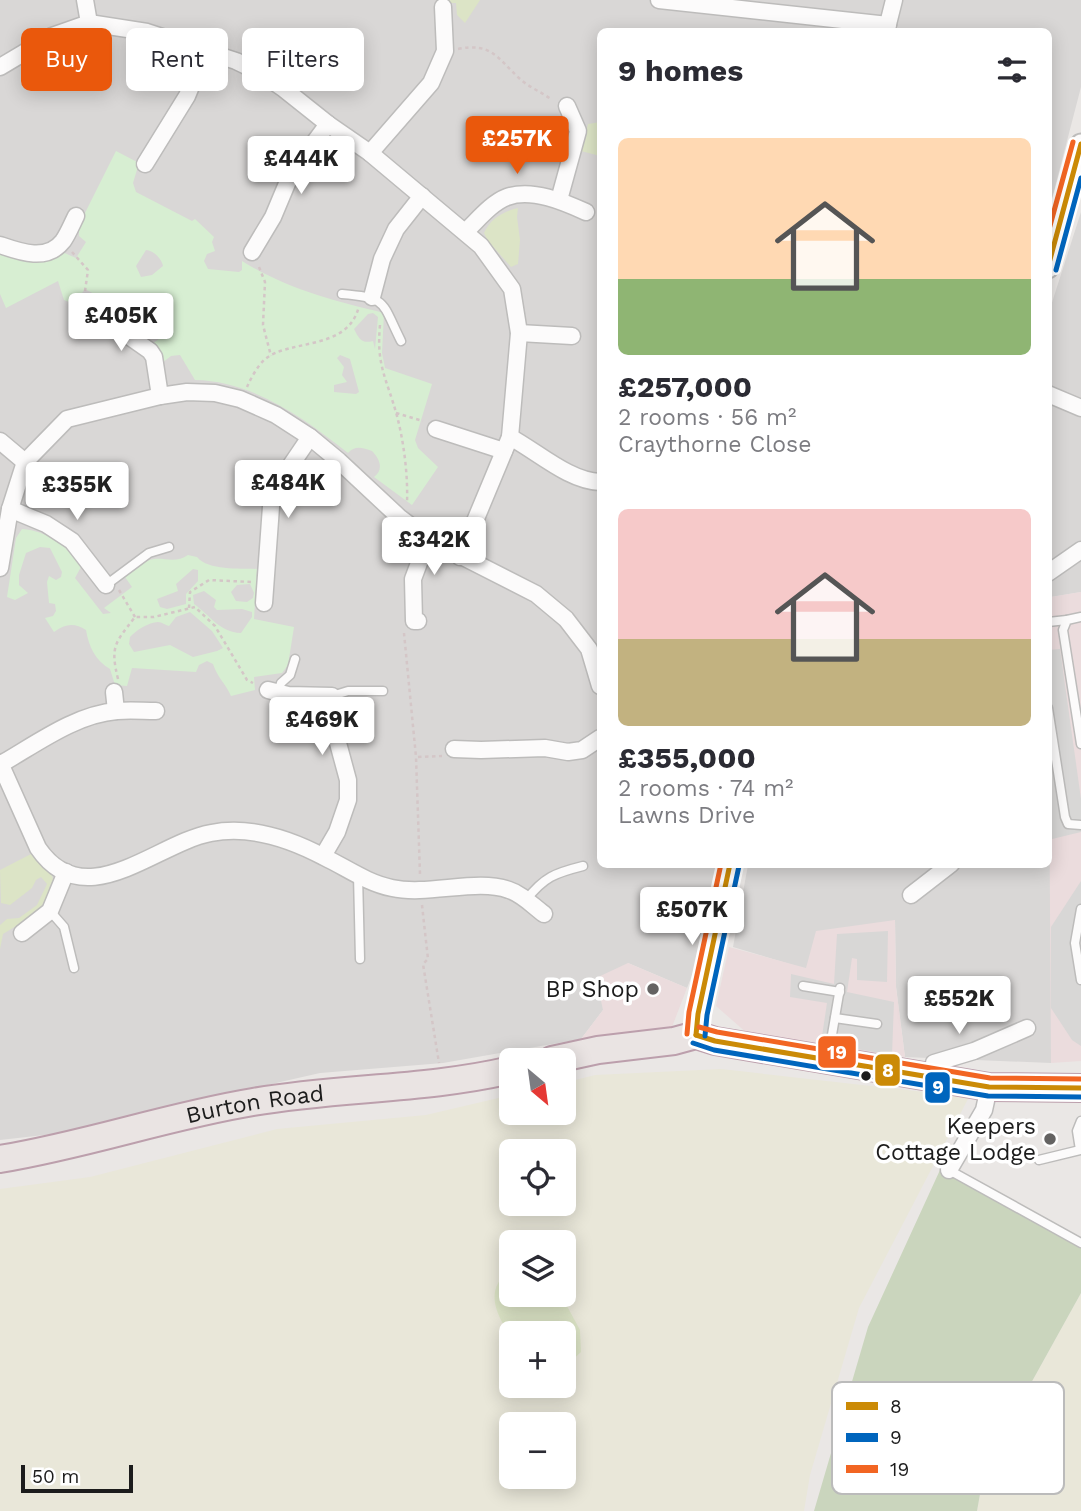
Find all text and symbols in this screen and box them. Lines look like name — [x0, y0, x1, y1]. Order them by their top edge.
chip: Buy — [21, 28, 112, 91]
chip: Rent — [126, 28, 228, 91]
chip: Filters — [242, 28, 364, 91]
icon: filters — [993, 51, 1031, 89]
text: 9 homes — [618, 53, 743, 88]
pin: £257K — [468, 116, 566, 176]
text: £257K — [482, 125, 552, 152]
pin: £444K — [252, 136, 350, 196]
text: £444K — [264, 145, 338, 172]
icon: home — [762, 183, 888, 309]
pin: £405K — [72, 294, 170, 353]
text: £405K — [84, 302, 158, 329]
text: £257,000 — [618, 369, 752, 404]
text: 2 rooms · 56 m² — [618, 404, 796, 431]
text: Craythorne Close — [618, 431, 811, 458]
pin: £484K — [239, 461, 337, 520]
pin: £355K — [28, 462, 126, 522]
text: £484K — [251, 469, 325, 496]
text: £355K — [42, 471, 112, 498]
pin: £342K — [385, 518, 483, 577]
text: £342K — [398, 526, 470, 553]
icon: home — [762, 554, 888, 680]
pin: £469K — [273, 698, 371, 757]
text: £469K — [285, 706, 359, 733]
text: £355,000 — [618, 740, 756, 775]
text: 2 rooms · 74 m² — [618, 775, 793, 802]
text: Lawns Drive — [618, 802, 755, 829]
pin: £507K — [643, 888, 741, 947]
text: £507K — [656, 896, 728, 923]
place label: BP Shop — [545, 976, 639, 1003]
pin: £552K — [910, 976, 1008, 1036]
marker: BP Shop — [645, 981, 661, 997]
text: £552K — [924, 985, 994, 1012]
line badge: 19 — [817, 1035, 857, 1069]
text: 19 — [827, 1041, 847, 1064]
north arrow — [499, 1048, 576, 1125]
map controls — [499, 1048, 576, 1489]
line badge: 8 — [874, 1053, 901, 1087]
text: 8 — [882, 1059, 894, 1082]
unlabelled marker — [859, 1069, 873, 1083]
line badge: 9 — [924, 1071, 951, 1104]
text: 9 — [932, 1076, 944, 1099]
street label: Burton Road — [183, 1080, 325, 1129]
place label: Keepers Cottage Lodge — [875, 1113, 1036, 1166]
marker: Keepers Cottage Lodge — [1042, 1131, 1058, 1147]
button: locate — [499, 1139, 576, 1216]
button: layers — [499, 1230, 576, 1307]
button: + — [499, 1321, 576, 1398]
legend — [832, 1382, 1064, 1494]
text: 8 — [890, 1395, 902, 1418]
button: − — [499, 1412, 576, 1489]
text: 9 — [890, 1426, 902, 1449]
text: 19 — [890, 1458, 909, 1481]
scale bar — [21, 1462, 133, 1494]
text: 50 m — [32, 1465, 79, 1488]

